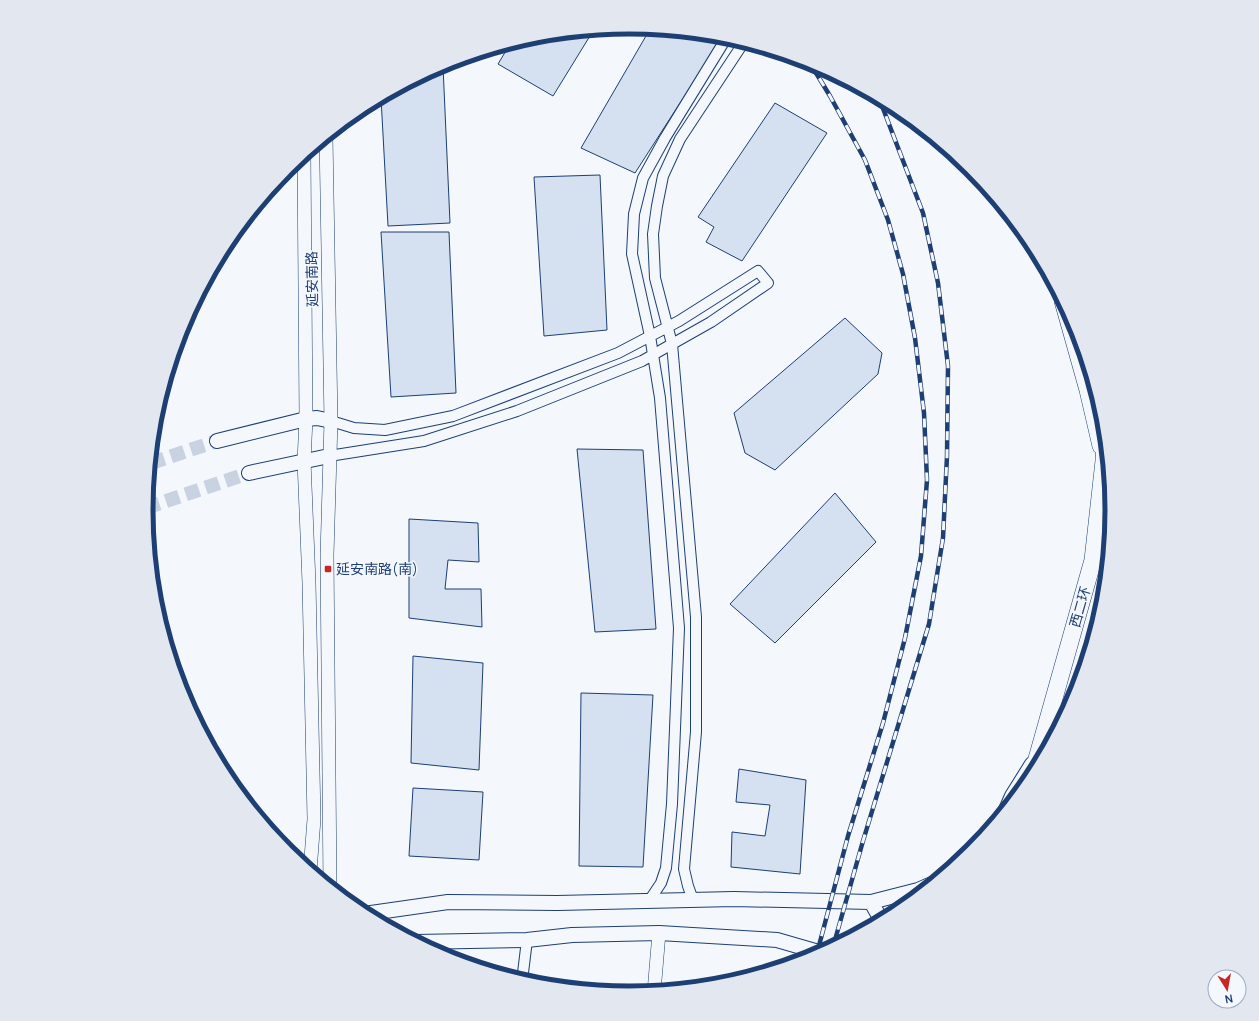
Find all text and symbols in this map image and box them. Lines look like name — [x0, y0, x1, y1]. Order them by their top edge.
street label: 延安南路 — [302, 251, 321, 307]
place label: 延安南路(南) — [336, 559, 418, 578]
marker: 延安南路(南) — [323, 564, 333, 574]
street label: 西二环 — [1065, 584, 1094, 630]
north arrow — [1207, 969, 1247, 1009]
text: N — [1224, 991, 1234, 1007]

